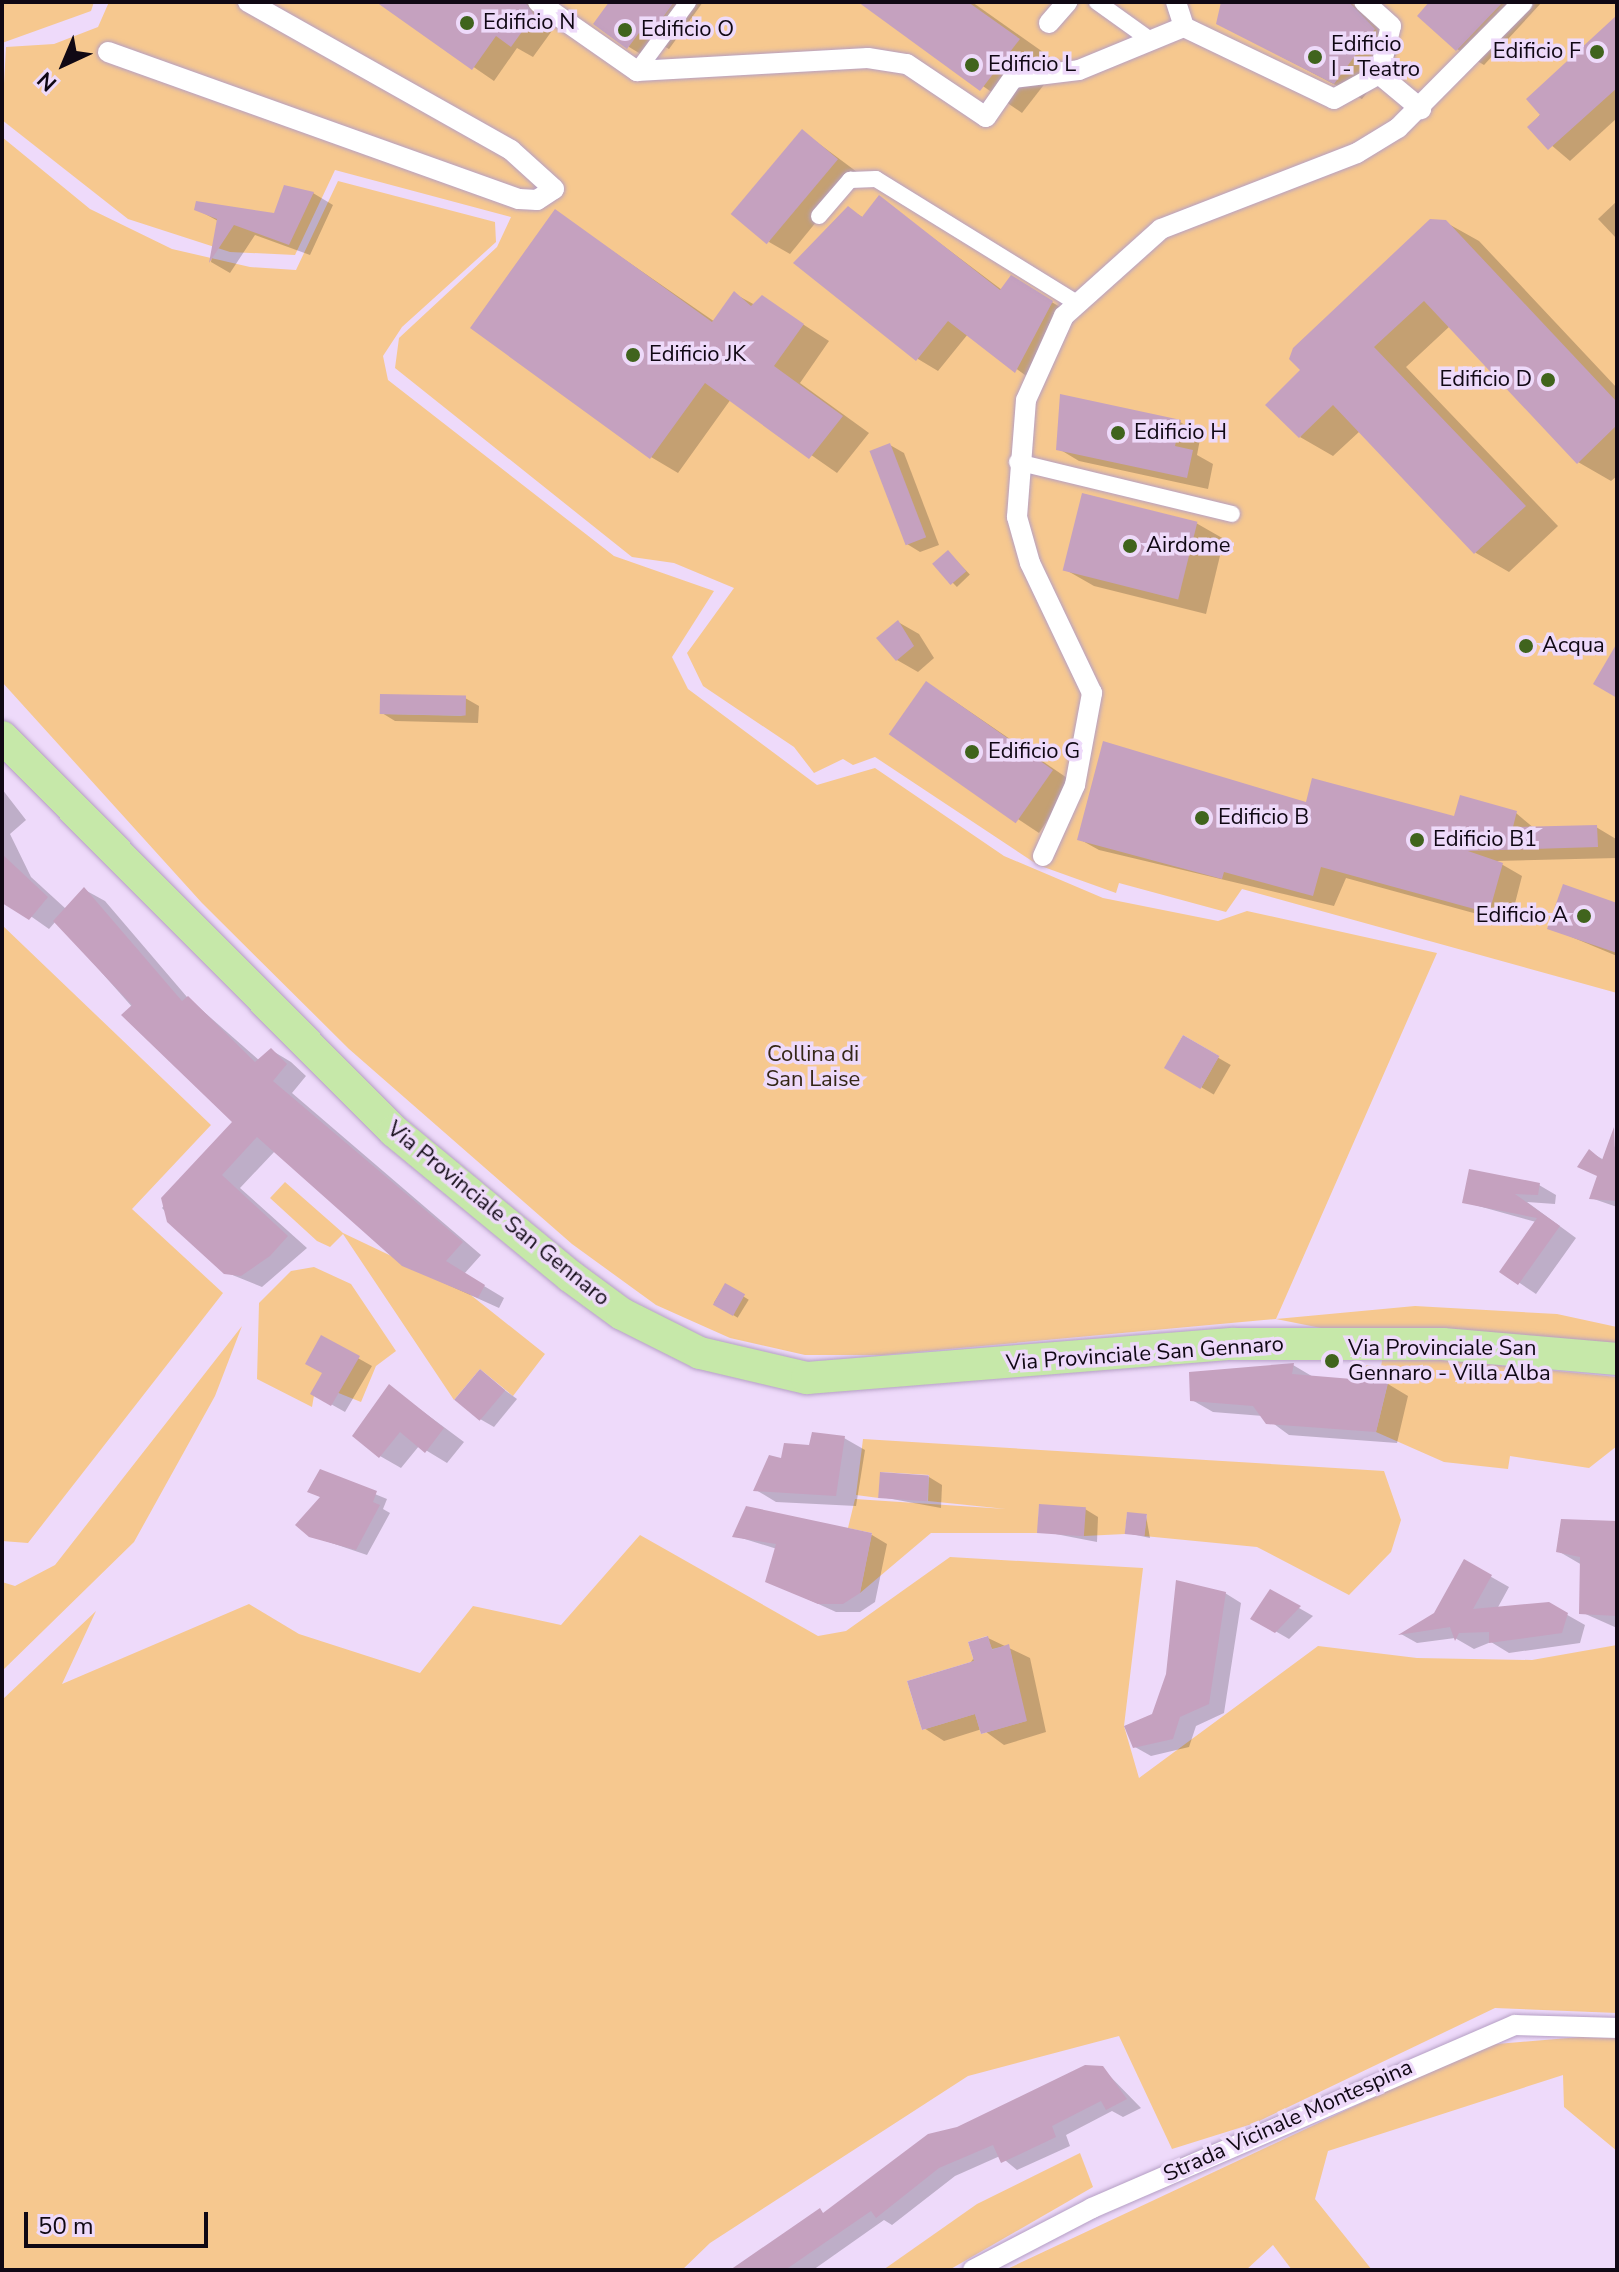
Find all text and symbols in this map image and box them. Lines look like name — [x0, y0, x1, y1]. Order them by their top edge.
place label: Edificio N — [483, 10, 575, 36]
marker: Edificio N — [458, 14, 476, 32]
place label: Edificio O — [641, 17, 734, 43]
marker: Edificio O — [616, 21, 634, 39]
north arrow — [24, 24, 104, 104]
place label: Edificio I - Teatro — [1331, 31, 1420, 82]
place label: Edificio F — [1493, 39, 1581, 65]
marker: Edificio F — [1588, 43, 1606, 61]
marker: Edificio I - Teatro — [1306, 48, 1324, 66]
place label: Edificio L — [988, 52, 1076, 78]
marker: Edificio L — [963, 56, 981, 74]
text: N — [31, 65, 64, 98]
place label: Edificio JK — [649, 342, 746, 368]
marker: Edificio JK — [624, 346, 642, 364]
place label: Edificio D — [1440, 367, 1532, 393]
marker: Edificio D — [1539, 371, 1557, 389]
place label: Edificio H — [1134, 420, 1227, 446]
marker: Edificio H — [1109, 424, 1127, 442]
place label: Airdome — [1146, 533, 1230, 559]
marker: Airdome — [1121, 537, 1139, 555]
place label: Acqua — [1542, 633, 1605, 659]
marker: Acqua — [1517, 637, 1535, 655]
place label: Edificio G — [988, 739, 1080, 765]
marker: Edificio G — [963, 743, 981, 761]
place label: Edificio B — [1218, 805, 1309, 831]
marker: Edificio B — [1193, 809, 1211, 827]
place label: Edificio B1 — [1433, 827, 1537, 853]
marker: Edificio B1 — [1408, 831, 1426, 849]
place label: Edificio A — [1476, 903, 1568, 929]
marker: Edificio A — [1575, 907, 1593, 925]
park label: Collina di San Laise — [766, 1041, 860, 1092]
street label: Via Provinciale San Gennaro — [382, 1116, 614, 1312]
street label: Via Provinciale San Gennaro — [1005, 1331, 1285, 1377]
place label: Via Provinciale San Gennaro - Villa Alba — [1348, 1335, 1551, 1386]
marker: Via Provinciale San Gennaro - Villa Alba — [1323, 1352, 1341, 1370]
street label: Strada Vicinale Montespina — [1159, 2054, 1417, 2188]
scale bar — [28, 2196, 212, 2246]
text: 50 m — [38, 2210, 94, 2242]

